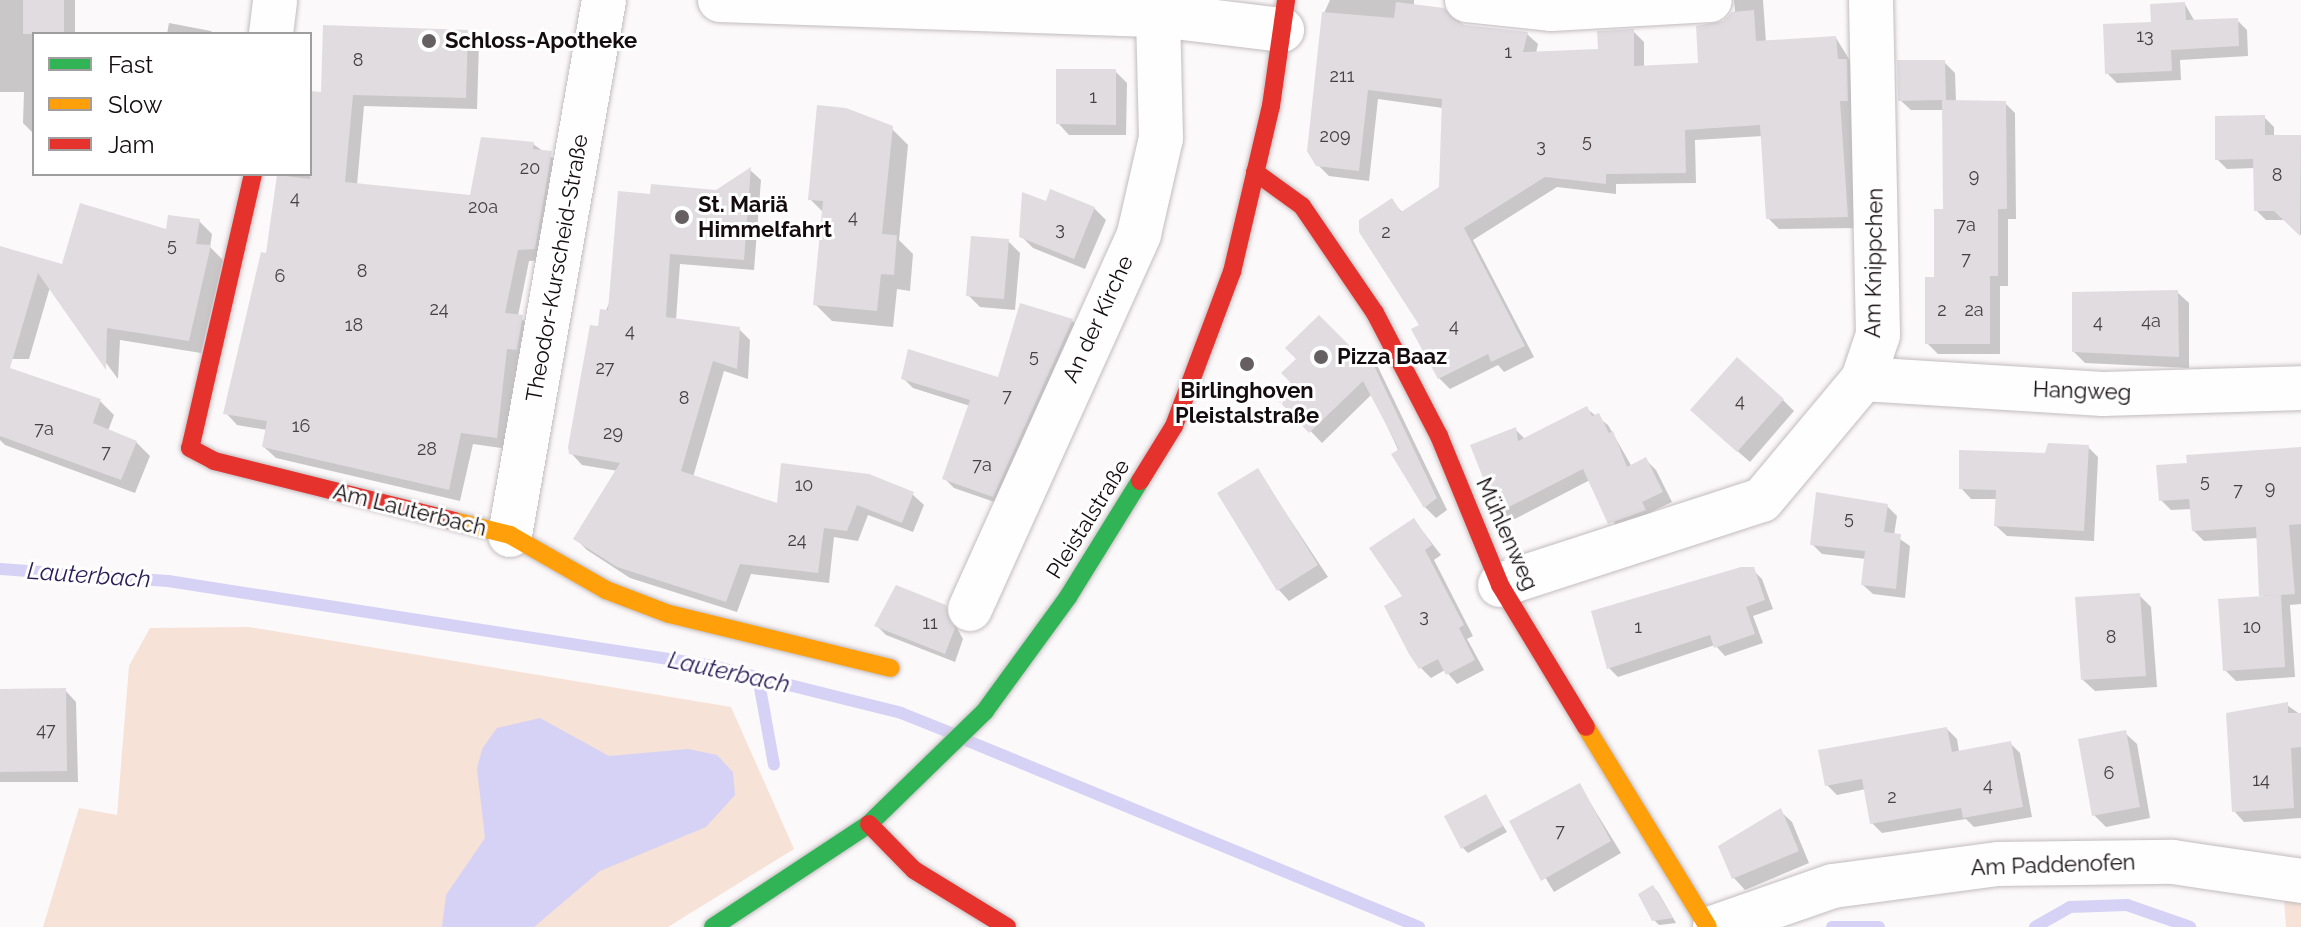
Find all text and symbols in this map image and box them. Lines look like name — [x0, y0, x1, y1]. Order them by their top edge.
house number: 13 — [2136, 25, 2154, 47]
place label: Schloss-Apotheke — [445, 28, 637, 54]
legend — [32, 32, 312, 176]
marker: Schloss-Apotheke — [420, 32, 438, 50]
house number: 1 — [1504, 41, 1512, 63]
house number: 8 — [353, 49, 363, 71]
text: Fast — [108, 50, 153, 79]
house number: 211 — [1330, 65, 1354, 87]
house number: 1 — [1089, 86, 1097, 108]
text: Slow — [108, 90, 162, 119]
house number: 209 — [1320, 125, 1350, 147]
text: Jam — [108, 130, 154, 159]
house number: 5 — [1582, 130, 1592, 152]
street label: Theodor-Kurscheid-Straße — [520, 132, 594, 404]
house number: 3 — [1536, 135, 1546, 157]
house number: 20 — [520, 157, 540, 179]
house number: 8 — [2272, 164, 2282, 186]
house number: 9 — [1969, 165, 1979, 187]
house number: 4 — [290, 187, 300, 209]
street label: Am Knippchen — [1859, 188, 1889, 338]
place label: St. Mariä Himmelfahrt — [698, 191, 832, 242]
house number: 20a — [468, 196, 498, 218]
house number: 4 — [848, 206, 858, 228]
marker: St. Mariä Himmelfahrt — [673, 208, 691, 226]
house number: 7a — [1956, 214, 1976, 236]
house number: 3 — [1055, 218, 1065, 240]
house number: 2 — [1381, 221, 1391, 243]
house number: 5 — [167, 234, 177, 256]
house number: 7 — [1961, 248, 1971, 270]
street label: An der Kirche — [1057, 251, 1139, 387]
house number: 8 — [357, 260, 367, 282]
house number: 6 — [275, 265, 285, 287]
house number: 24 — [429, 298, 449, 320]
house number: 2 — [1937, 299, 1947, 321]
house number: 2a — [1964, 299, 1984, 321]
house number: 4a — [2141, 310, 2161, 332]
house number: 4 — [2093, 311, 2103, 333]
house number: 18 — [345, 314, 363, 336]
house number: 4 — [1449, 315, 1459, 337]
house number: 4 — [625, 320, 635, 342]
place label: Pizza Baaz — [1337, 344, 1447, 370]
house number: 5 — [1029, 345, 1039, 367]
marker: Pizza Baaz — [1312, 348, 1330, 366]
marker: Birlinghoven Pleistalstraße — [1238, 355, 1256, 373]
house number: 27 — [595, 357, 615, 379]
street label: Hangweg — [2032, 376, 2132, 406]
place label: Birlinghoven Pleistalstraße — [1175, 377, 1319, 428]
house number: 7 — [1002, 385, 1012, 407]
house number: 8 — [679, 387, 689, 409]
house number: 4 — [1735, 390, 1745, 412]
house number: 16 — [292, 415, 310, 437]
house number: 7a — [34, 418, 54, 440]
house number: 29 — [603, 422, 623, 444]
house number: 28 — [417, 438, 437, 460]
house number: 7 — [101, 441, 111, 463]
house number: 7a — [972, 454, 992, 476]
street label: Pleistalstraße — [1041, 454, 1135, 584]
house number: 5 — [2200, 470, 2210, 492]
house number: 10 — [795, 474, 813, 496]
street label: Mühlenweg — [1470, 474, 1544, 594]
house number: 9 — [2265, 477, 2275, 499]
street label: Am Lauterbach — [331, 478, 489, 542]
house number: 7 — [2233, 479, 2243, 501]
house number: 5 — [1844, 507, 1854, 529]
house number: 24 — [787, 529, 807, 551]
water label: Lauterbach — [26, 556, 152, 594]
house number: 3 — [1419, 605, 1429, 627]
house number: 11 — [922, 612, 938, 634]
house number: 1 — [1634, 616, 1642, 638]
house number: 10 — [2243, 616, 2261, 638]
house number: 8 — [2106, 626, 2116, 648]
water label: Lauterbach — [665, 645, 793, 699]
house number: 47 — [36, 719, 56, 741]
house number: 6 — [2104, 762, 2114, 784]
house number: 14 — [2252, 769, 2270, 791]
house number: 4 — [1983, 774, 1993, 796]
house number: 2 — [1887, 786, 1897, 808]
house number: 7 — [1555, 820, 1565, 842]
street label: Am Paddenofen — [1970, 849, 2136, 881]

